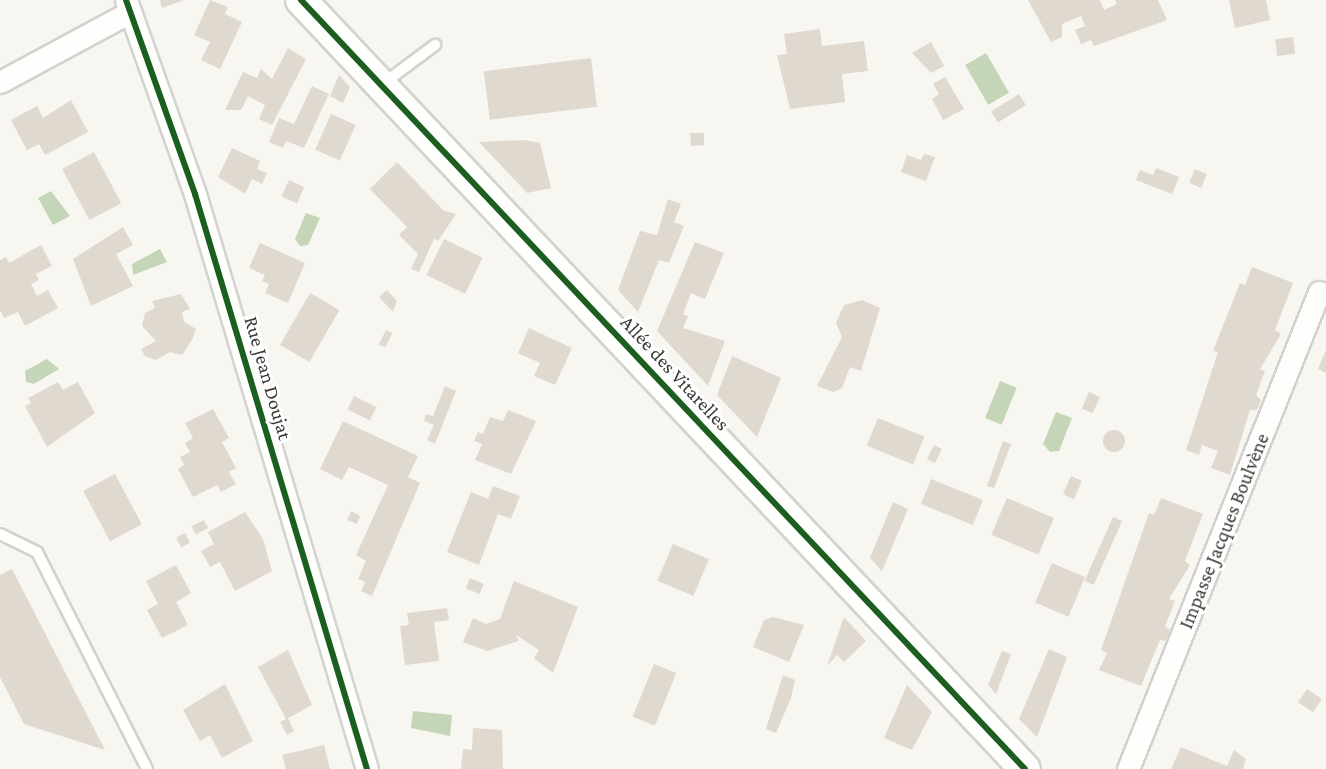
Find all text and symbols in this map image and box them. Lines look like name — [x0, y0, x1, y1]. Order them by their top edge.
street label: Allée des Vitarelles — [615, 310, 735, 436]
street label: Rue Jean Doujat — [239, 314, 297, 442]
street label: Impasse Jacques Boulvène — [1174, 430, 1274, 632]

